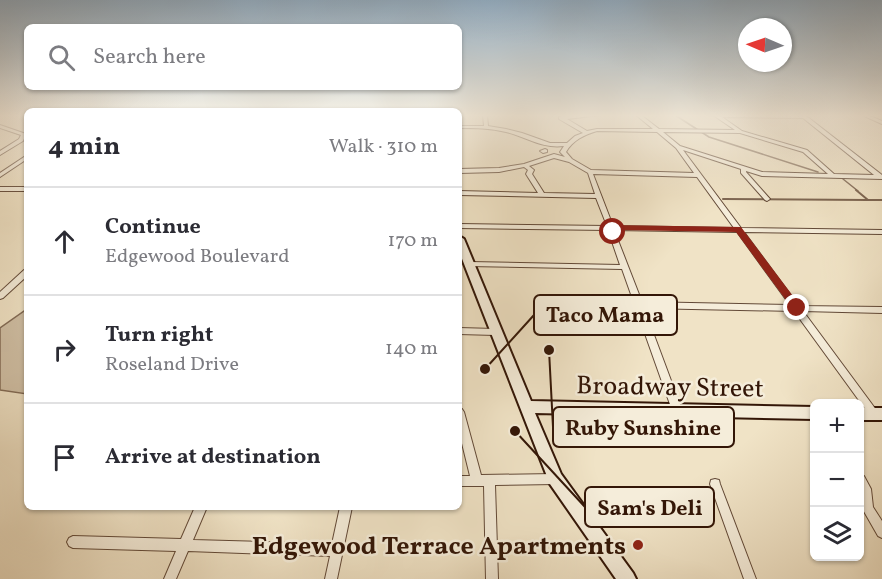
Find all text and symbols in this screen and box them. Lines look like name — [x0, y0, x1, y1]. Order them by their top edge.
north arrow — [738, 18, 792, 72]
search box — [24, 24, 462, 90]
icon: search — [45, 41, 78, 74]
text: Search here — [93, 42, 206, 73]
text: 4 min — [48, 129, 120, 165]
text: Walk · 310 m — [329, 133, 438, 161]
text: Continue — [105, 212, 201, 243]
route start — [599, 218, 625, 244]
icon: ahead — [48, 225, 81, 258]
text: 170 m — [388, 227, 438, 255]
text: Edgewood Boulevard — [105, 243, 289, 271]
route end — [783, 294, 809, 320]
callout: Taco Mama — [534, 295, 677, 335]
text: Taco Mama — [546, 301, 664, 332]
text: Turn right — [105, 320, 213, 351]
icon: right — [48, 333, 81, 366]
text: 140 m — [385, 335, 438, 363]
text: Roseland Drive — [105, 351, 239, 379]
street label: Broadway Street — [576, 368, 764, 408]
map controls — [810, 399, 864, 561]
button: + — [810, 399, 864, 453]
callout: Ruby Sunshine — [553, 407, 734, 447]
text: Ruby Sunshine — [565, 414, 721, 445]
icon: arrive — [48, 441, 81, 474]
text: Arrive at destination — [105, 442, 321, 473]
button: − — [810, 453, 864, 507]
callout: Sam's Deli — [585, 487, 714, 527]
text: Sam's Deli — [597, 494, 703, 525]
button: layers — [810, 507, 864, 561]
place label: Edgewood Terrace Apartments — [252, 529, 626, 565]
marker: Edgewood Terrace Apartments — [631, 538, 645, 552]

